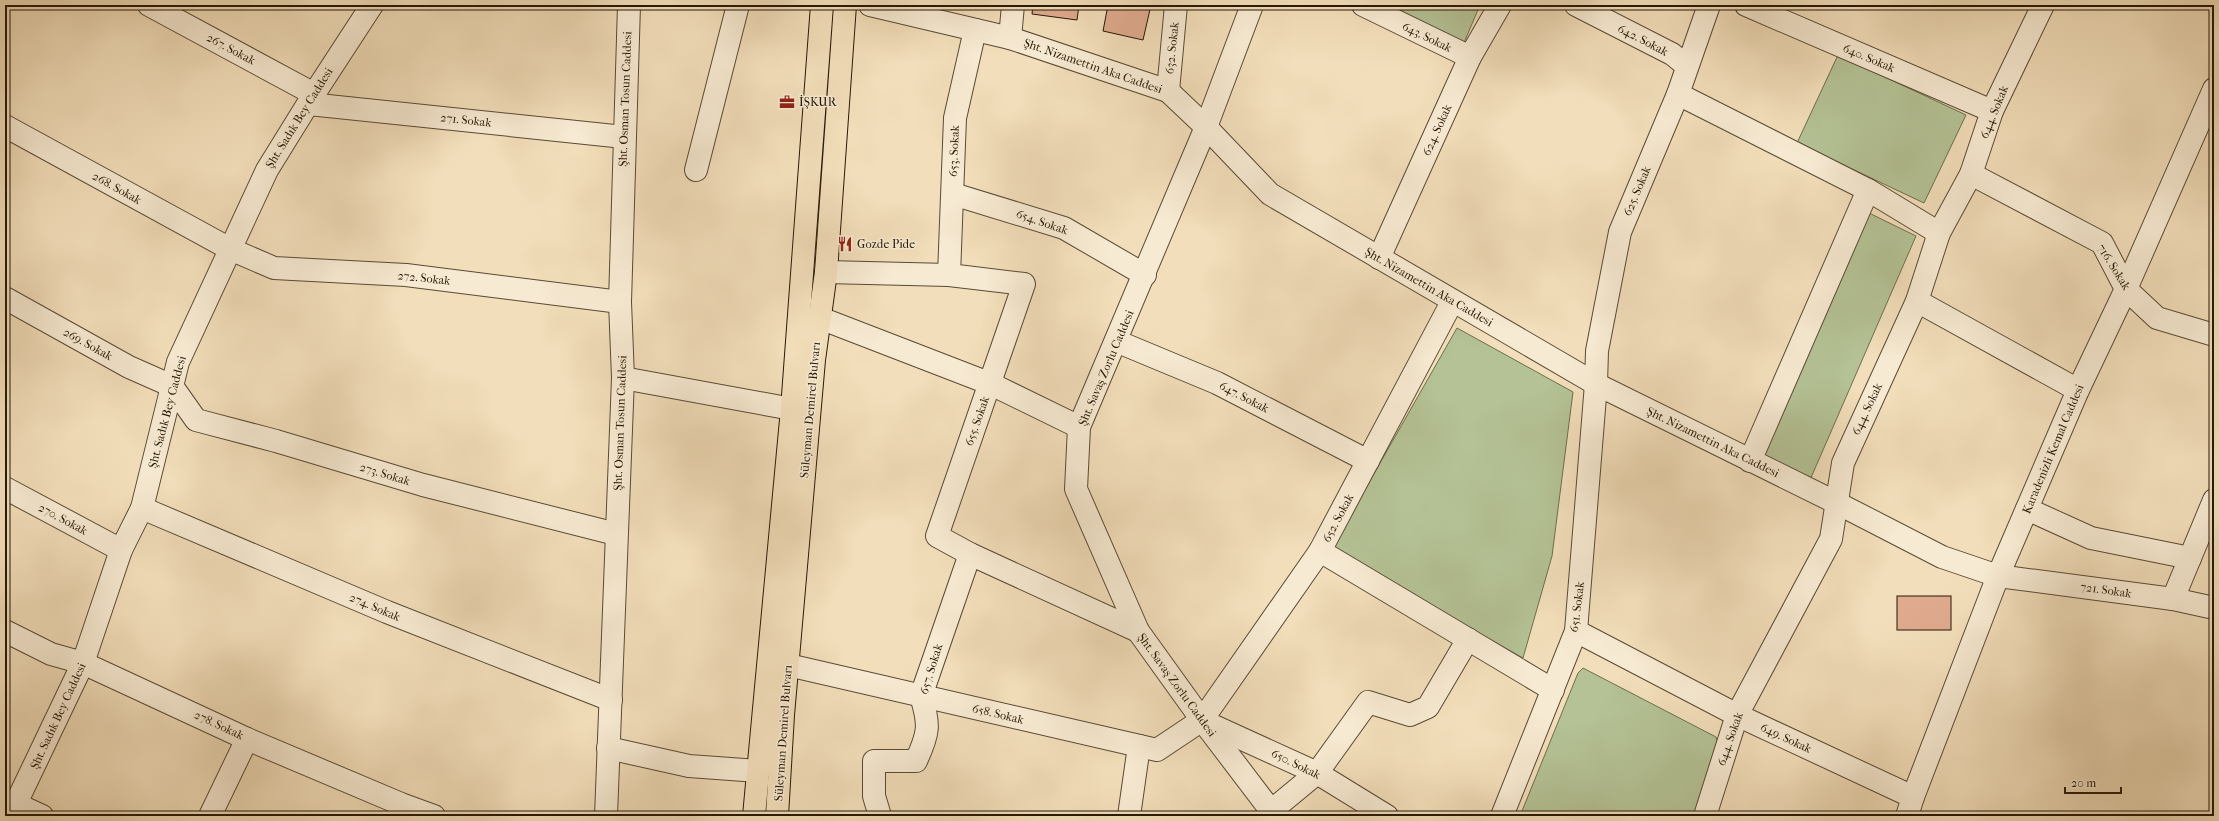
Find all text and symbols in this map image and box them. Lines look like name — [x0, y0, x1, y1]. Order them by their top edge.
street label: 643. Sokak — [1400, 19, 1455, 55]
street label: 632. Sokak — [1162, 20, 1182, 75]
street label: 642. Sokak — [1615, 21, 1671, 59]
street label: 267. Sokak — [204, 30, 258, 68]
street label: Şht. Osman Tosun Caddesi — [616, 31, 634, 167]
street label: Şht. Nizamettin Aka Caddesi — [1022, 36, 1165, 96]
street label: 640. Sokak — [1841, 41, 1898, 76]
street label: Şht. Sadık Bey Caddesi — [262, 65, 336, 171]
street label: 644. Sokak — [1977, 83, 2011, 141]
office icon: İŞKUR — [778, 93, 796, 111]
place label: İŞKUR — [799, 94, 838, 109]
street label: 624. Sokak — [1419, 101, 1455, 158]
street label: 271. Sokak — [440, 110, 493, 130]
street label: 653. Sokak — [946, 124, 962, 177]
street label: 625. Sokak — [1620, 163, 1654, 218]
street label: 268. Sokak — [90, 169, 145, 208]
street label: 654. Sokak — [1014, 207, 1071, 238]
restaurant icon: Gozde Pide — [836, 235, 854, 253]
place label: Gozde Pide — [857, 237, 915, 251]
street label: 716. Sokak — [2094, 241, 2134, 293]
street label: Şht. Nizamettin Aka Caddesi — [1362, 245, 1496, 330]
street label: 272. Sokak — [397, 268, 452, 288]
street label: Şht. Savaş Zorlu Caddesi — [1075, 308, 1138, 428]
street label: 269. Sokak — [61, 325, 116, 364]
street label: Süleyman Demirel Bulvarı — [797, 341, 823, 479]
street label: Şht. Sadık Bey Caddesi — [145, 354, 189, 470]
street label: Şht. Osman Tosun Caddesi — [611, 355, 629, 491]
street label: 647. Sokak — [1217, 379, 1272, 416]
street label: 644. Sokak — [1849, 380, 1886, 437]
street label: Karadenizli Kemal Caddesi — [2019, 382, 2087, 516]
street label: 655. Sokak — [962, 393, 992, 448]
street label: Şht. Nizamettin Aka Caddesi — [1645, 404, 1782, 480]
street label: 273. Sokak — [358, 460, 413, 489]
street label: 652. Sokak — [1319, 491, 1357, 545]
street label: 270. Sokak — [36, 500, 91, 538]
street label: 651. Sokak — [1567, 580, 1587, 633]
street label: 721. Sokak — [2080, 580, 2133, 601]
street label: 274. Sokak — [347, 590, 403, 624]
street label: Şht. Savaş Zorlu Caddesi — [1134, 631, 1219, 740]
street label: 657. Sokak — [917, 641, 946, 696]
street label: Şht. Sadık Bey Caddesi — [27, 660, 89, 771]
street label: Süleyman Demirel Bulvarı — [771, 664, 795, 802]
street label: 658. Sokak — [971, 701, 1026, 727]
street label: 278. Sokak — [192, 707, 247, 743]
street label: 644. Sokak — [1714, 709, 1746, 768]
street label: 649. Sokak — [1758, 720, 1815, 756]
street label: 650. Sokak — [1269, 746, 1324, 782]
scale bar — [2065, 769, 2121, 795]
text: 20 m — [2071, 776, 2096, 790]

